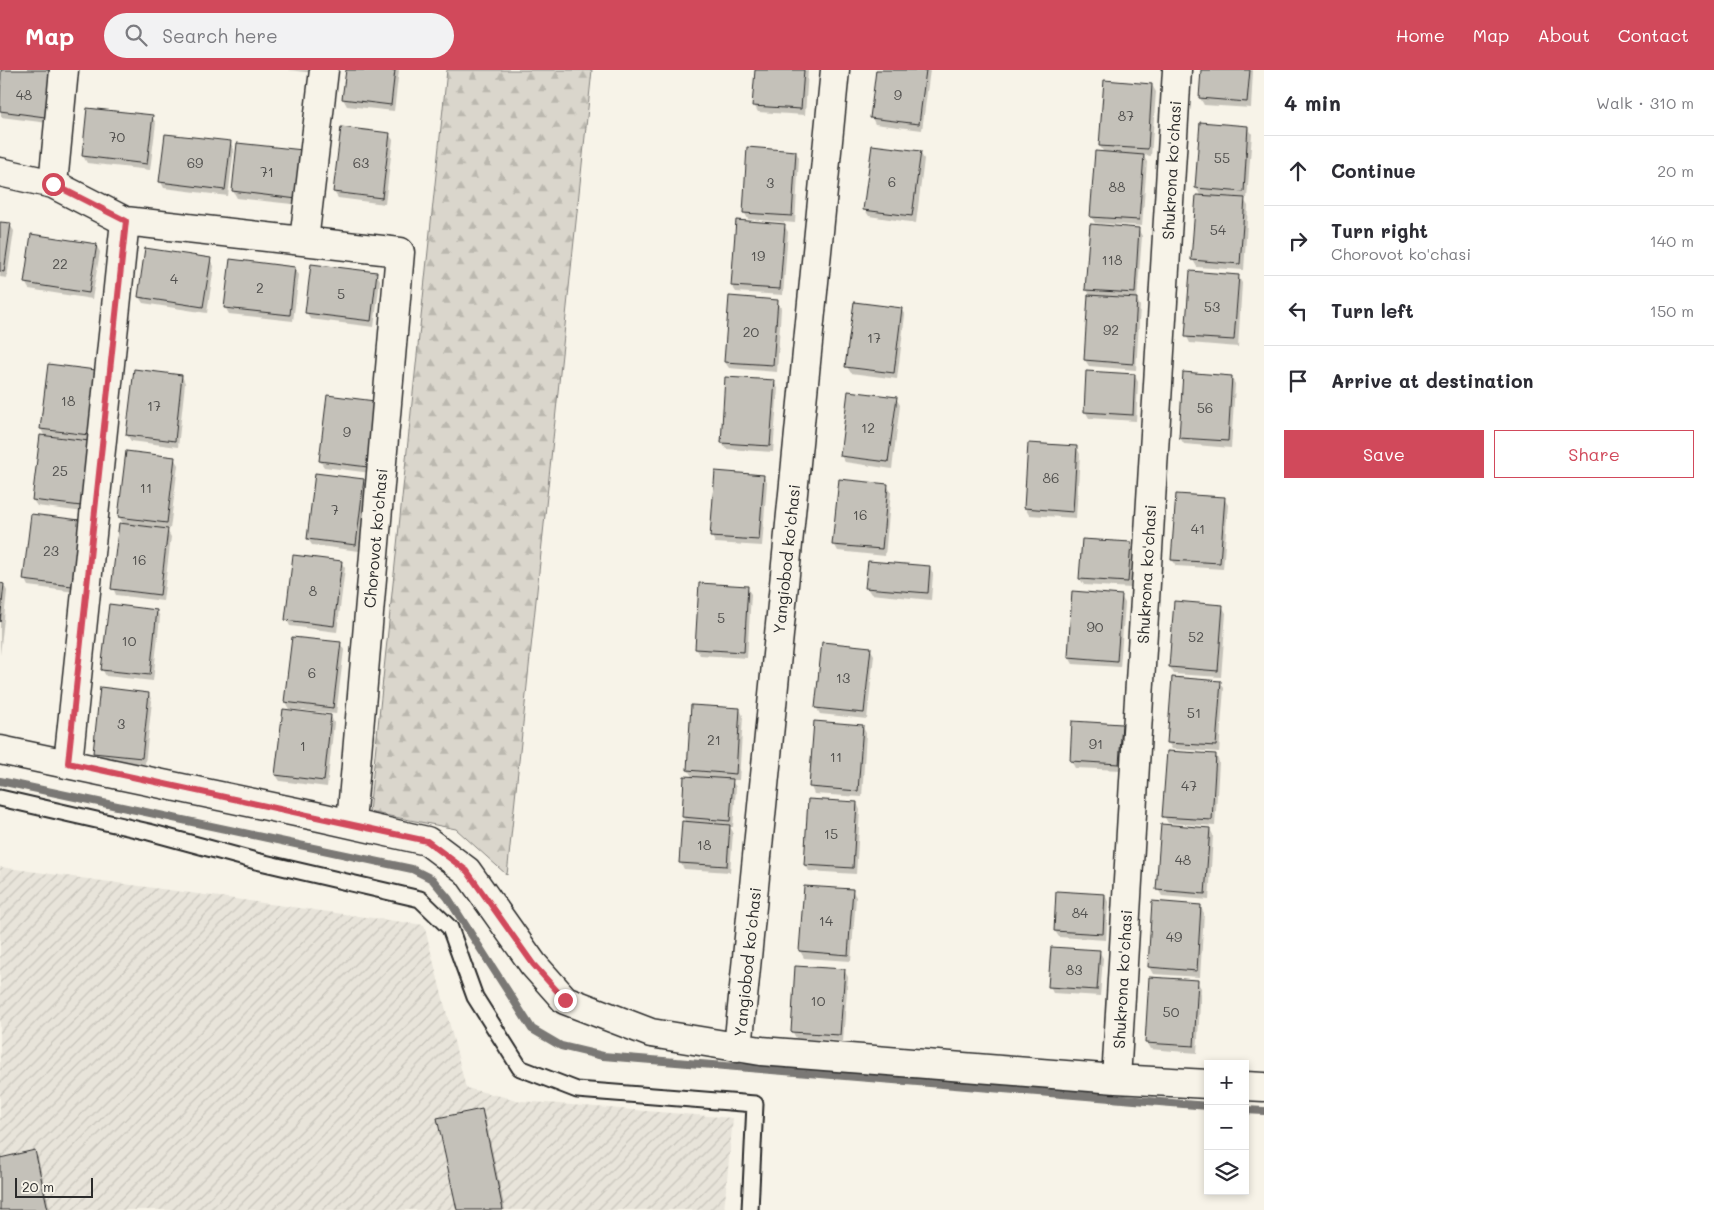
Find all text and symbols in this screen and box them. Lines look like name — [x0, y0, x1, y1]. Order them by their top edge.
search box — [104, 13, 454, 58]
text: Map — [25, 20, 74, 51]
icon: search — [122, 21, 150, 49]
text: Search here — [162, 23, 278, 48]
text: Home — [1396, 23, 1445, 47]
text: Map — [1473, 23, 1509, 47]
text: About — [1537, 23, 1590, 47]
text: Contact — [1618, 23, 1689, 47]
house number: 48 — [16, 85, 32, 104]
house number: 9 — [894, 85, 902, 104]
text: 4 min — [1284, 89, 1341, 116]
text: Walk · 310 m — [1596, 92, 1694, 113]
street label: Shukrona ko'chasi — [1157, 100, 1185, 240]
house number: 87 — [1118, 106, 1134, 125]
house number: 70 — [109, 127, 126, 146]
house number: 55 — [1214, 148, 1230, 167]
house number: 69 — [187, 153, 203, 172]
house number: 63 — [353, 153, 369, 172]
icon: ahead — [1284, 157, 1312, 185]
text: Continue — [1331, 158, 1416, 183]
text: 20 m — [1657, 160, 1694, 181]
house number: 71 — [260, 162, 274, 181]
house number: 6 — [888, 172, 896, 191]
route start — [42, 173, 65, 196]
house number: 3 — [766, 173, 774, 192]
house number: 88 — [1109, 177, 1125, 196]
text: Turn right — [1331, 218, 1428, 243]
house number: 54 — [1210, 220, 1227, 239]
icon: right — [1284, 227, 1312, 255]
text: 140 m — [1650, 230, 1694, 251]
text: Chorovot ko'chasi — [1331, 243, 1471, 264]
house number: 19 — [751, 246, 765, 265]
house number: 118 — [1102, 250, 1123, 269]
house number: 22 — [52, 254, 68, 273]
house number: 4 — [170, 269, 179, 288]
house number: 2 — [256, 278, 264, 297]
house number: 5 — [337, 284, 345, 303]
house number: 53 — [1204, 297, 1220, 316]
icon: left — [1284, 297, 1312, 325]
text: Turn left — [1331, 298, 1414, 323]
text: 150 m — [1650, 300, 1694, 321]
house number: 92 — [1103, 320, 1119, 339]
house number: 20 — [743, 322, 760, 341]
house number: 17 — [867, 328, 881, 347]
icon: arrive — [1284, 367, 1312, 395]
text: Arrive at destination — [1331, 368, 1534, 393]
house number: 18 — [61, 391, 75, 410]
house number: 17 — [147, 396, 161, 415]
house number: 56 — [1197, 398, 1213, 417]
house number: 12 — [861, 418, 875, 437]
house number: 9 — [343, 422, 351, 441]
button: Save — [1284, 430, 1484, 478]
button: Share — [1494, 430, 1694, 478]
house number: 25 — [52, 461, 68, 480]
street label: Chorovot ko'chasi — [358, 467, 392, 609]
house number: 86 — [1043, 468, 1059, 487]
house number: 11 — [140, 478, 152, 497]
street label: Yangiobod ko'chasi — [768, 483, 804, 635]
house number: 7 — [331, 500, 339, 519]
street label: Shukrona ko'chasi — [1132, 504, 1160, 644]
house number: 16 — [853, 505, 867, 524]
house number: 41 — [1191, 519, 1205, 538]
house number: 23 — [43, 541, 59, 560]
house number: 16 — [132, 550, 146, 569]
house number: 8 — [309, 581, 317, 600]
house number: 5 — [717, 608, 725, 627]
house number: 90 — [1087, 617, 1104, 636]
house number: 52 — [1188, 627, 1204, 646]
house number: 10 — [122, 631, 137, 650]
house number: 6 — [308, 663, 316, 682]
house number: 13 — [836, 668, 850, 687]
house number: 51 — [1187, 703, 1201, 722]
house number: 3 — [117, 714, 125, 733]
house number: 21 — [707, 730, 721, 749]
house number: 91 — [1089, 734, 1103, 753]
house number: 1 — [300, 736, 306, 755]
house number: 11 — [830, 747, 842, 766]
house number: 47 — [1181, 776, 1197, 795]
house number: 15 — [824, 824, 838, 843]
house number: 18 — [697, 835, 711, 854]
house number: 48 — [1175, 850, 1191, 869]
street label: Yangiobod ko'chasi — [729, 886, 765, 1038]
house number: 84 — [1072, 903, 1089, 922]
street label: Shukrona ko'chasi — [1108, 909, 1136, 1049]
house number: 14 — [819, 911, 834, 930]
house number: 49 — [1166, 927, 1182, 946]
house number: 83 — [1066, 960, 1082, 979]
route end — [554, 989, 577, 1012]
house number: 10 — [811, 991, 826, 1010]
house number: 50 — [1163, 1002, 1180, 1021]
map controls — [1204, 1060, 1249, 1195]
button: + — [1204, 1060, 1249, 1105]
button: − — [1204, 1105, 1249, 1150]
button: layers — [1204, 1150, 1249, 1195]
scale bar — [15, 1175, 92, 1198]
text: 20 m — [22, 1177, 54, 1196]

